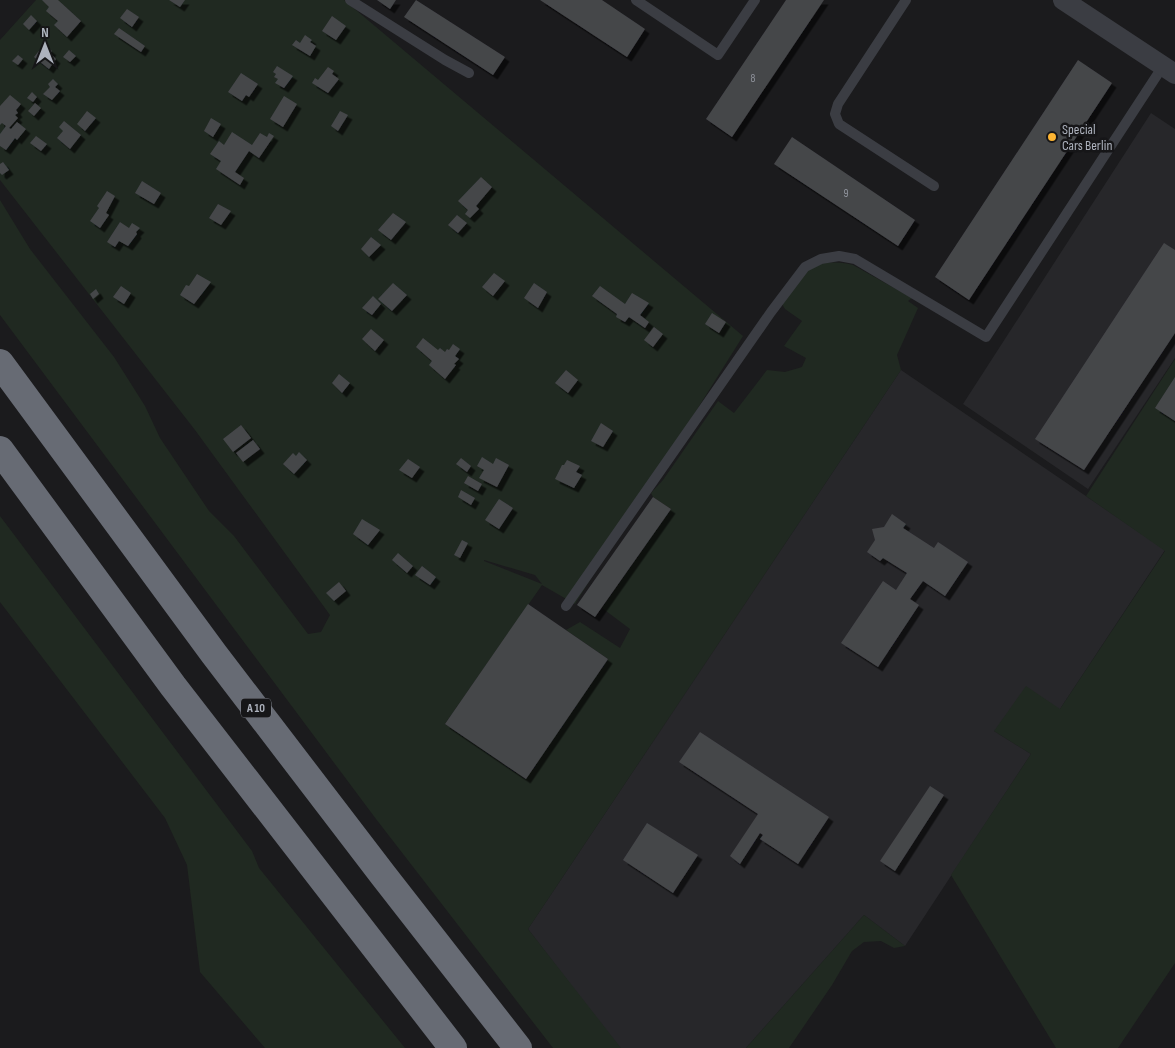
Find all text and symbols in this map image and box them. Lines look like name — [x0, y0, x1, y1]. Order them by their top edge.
north arrow — [20, 20, 70, 70]
text: N — [41, 24, 49, 41]
house number: 8 — [751, 72, 756, 85]
place label: Special Cars Berlin — [1062, 121, 1112, 154]
marker: Special Cars Berlin — [1046, 131, 1058, 143]
house number: 9 — [844, 187, 849, 200]
road number: A 10 — [241, 698, 271, 718]

